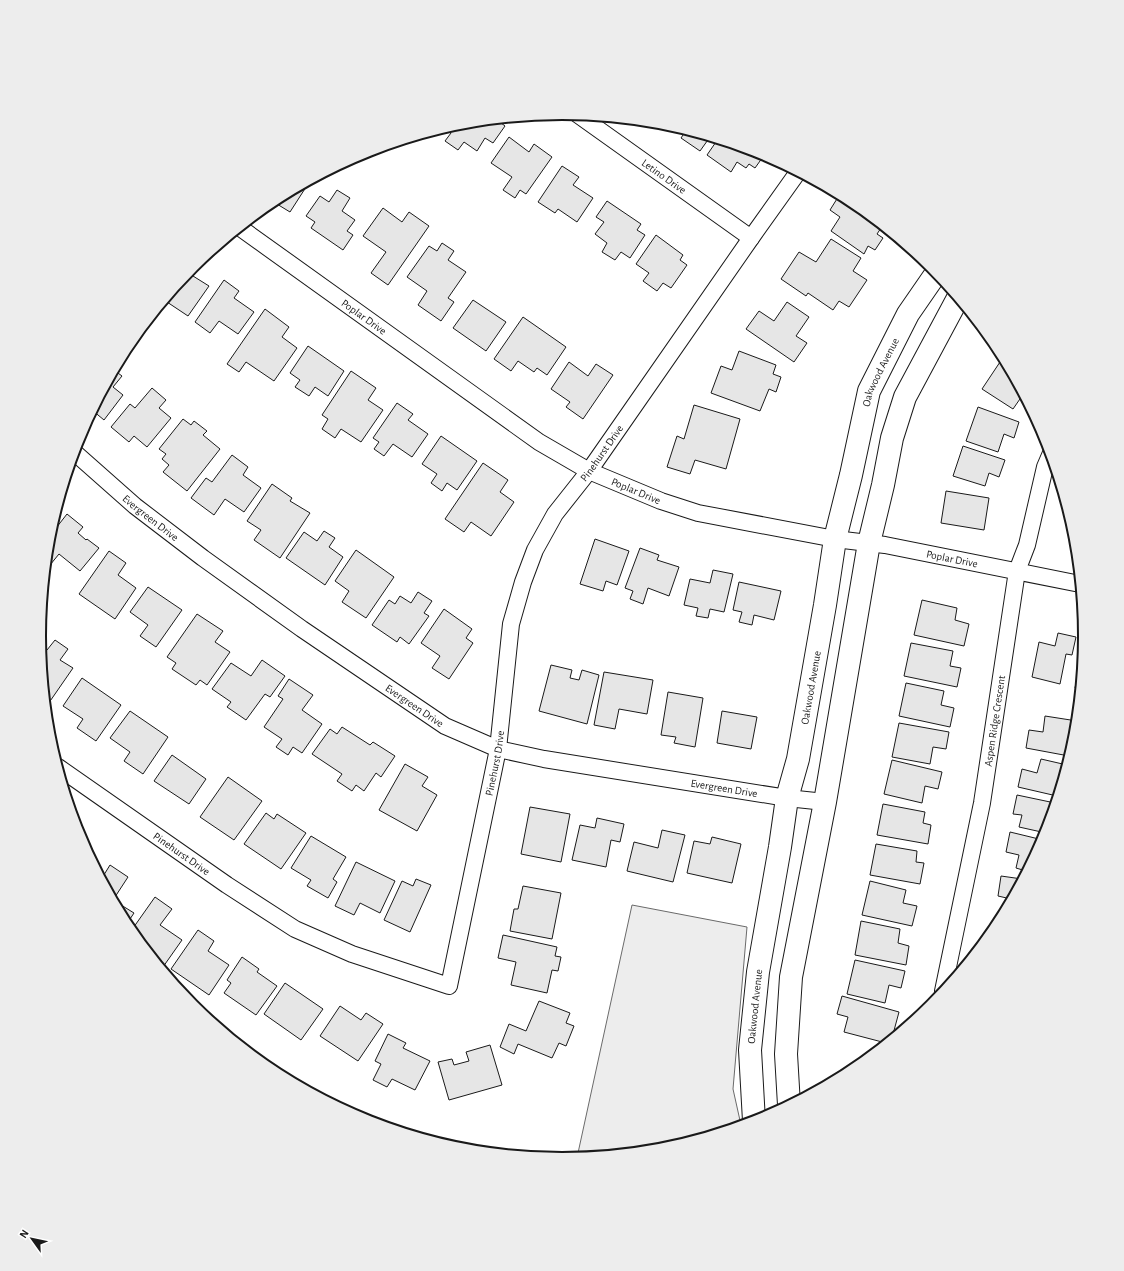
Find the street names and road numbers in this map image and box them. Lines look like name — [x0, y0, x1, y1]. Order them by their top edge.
street label: Letino Drive — [640, 157, 688, 196]
street label: Poplar Drive — [339, 297, 388, 337]
street label: Oakwood Avenue — [861, 336, 901, 408]
street label: Pinehurst Drive — [578, 423, 625, 483]
street label: Poplar Drive — [610, 476, 662, 506]
street label: Evergreen Drive — [120, 493, 180, 543]
street label: Poplar Drive — [925, 548, 979, 569]
street label: Oakwood Avenue — [799, 650, 823, 725]
street label: Aspen Ridge Crescent — [983, 674, 1007, 767]
street label: Evergreen Drive — [383, 682, 445, 729]
street label: Pinehurst Drive — [483, 730, 506, 797]
street label: Evergreen Drive — [690, 778, 758, 799]
street label: Pinehurst Drive — [151, 830, 212, 877]
street label: Oakwood Avenue — [746, 968, 764, 1044]

